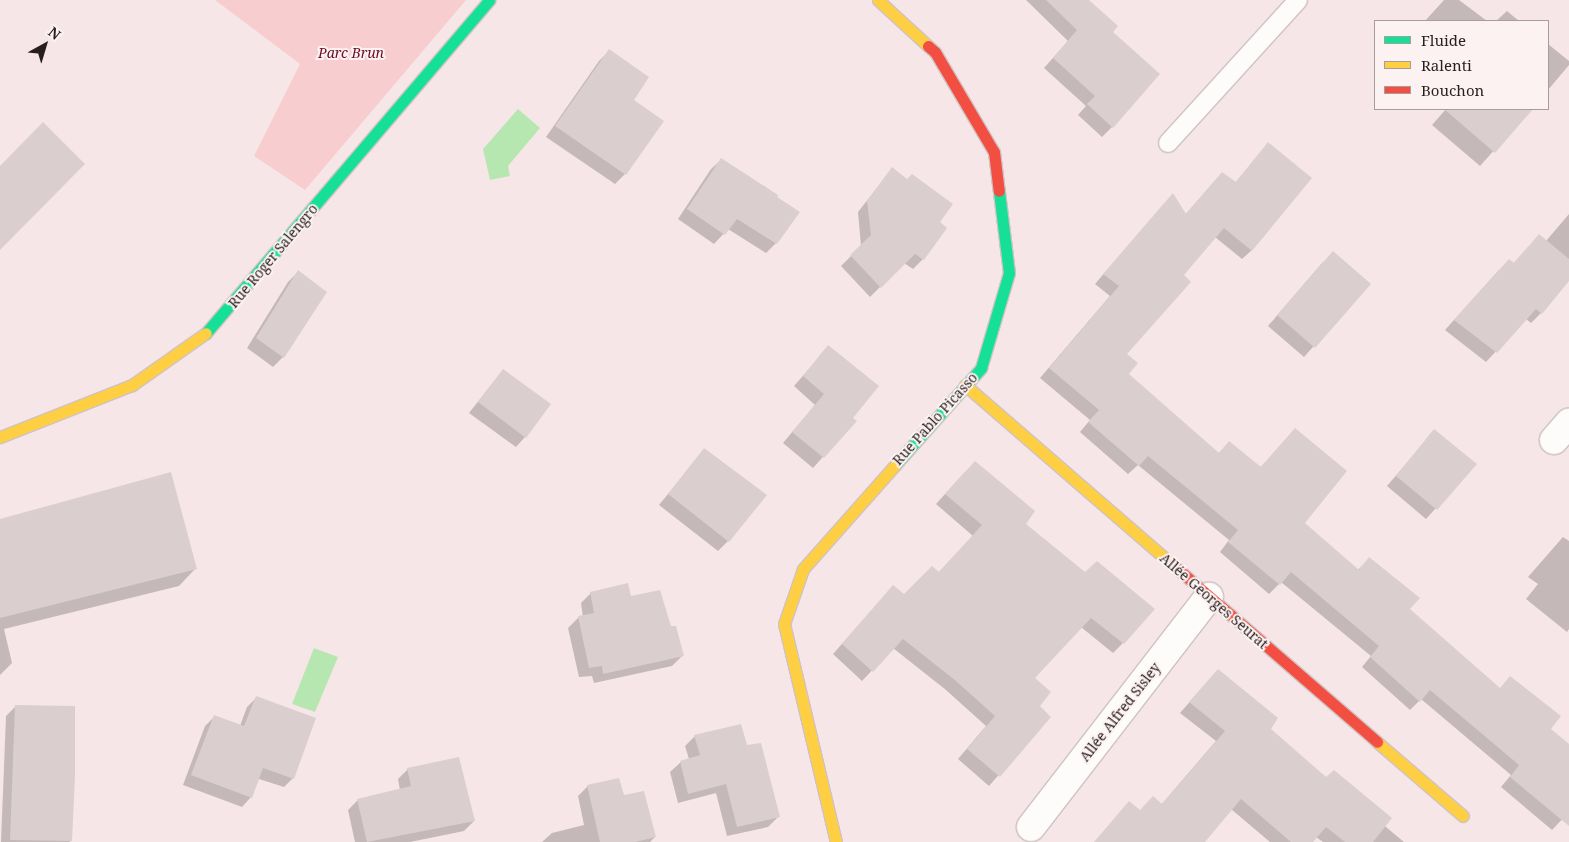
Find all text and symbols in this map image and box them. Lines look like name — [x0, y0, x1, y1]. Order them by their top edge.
north arrow — [20, 20, 70, 70]
legend — [1374, 20, 1549, 110]
text: N — [44, 22, 65, 44]
text: Fluide — [1421, 30, 1466, 50]
park label: Parc Brun — [318, 45, 384, 61]
text: Ralenti — [1421, 55, 1472, 75]
text: Bouchon — [1421, 80, 1484, 100]
street label: Rue Roger Salengro — [225, 201, 321, 311]
street label: Rue Pablo Picasso — [889, 369, 981, 469]
street label: Allée Georges Seurat — [1157, 550, 1271, 652]
street label: Allée Alfred Sisley — [1076, 659, 1164, 765]

